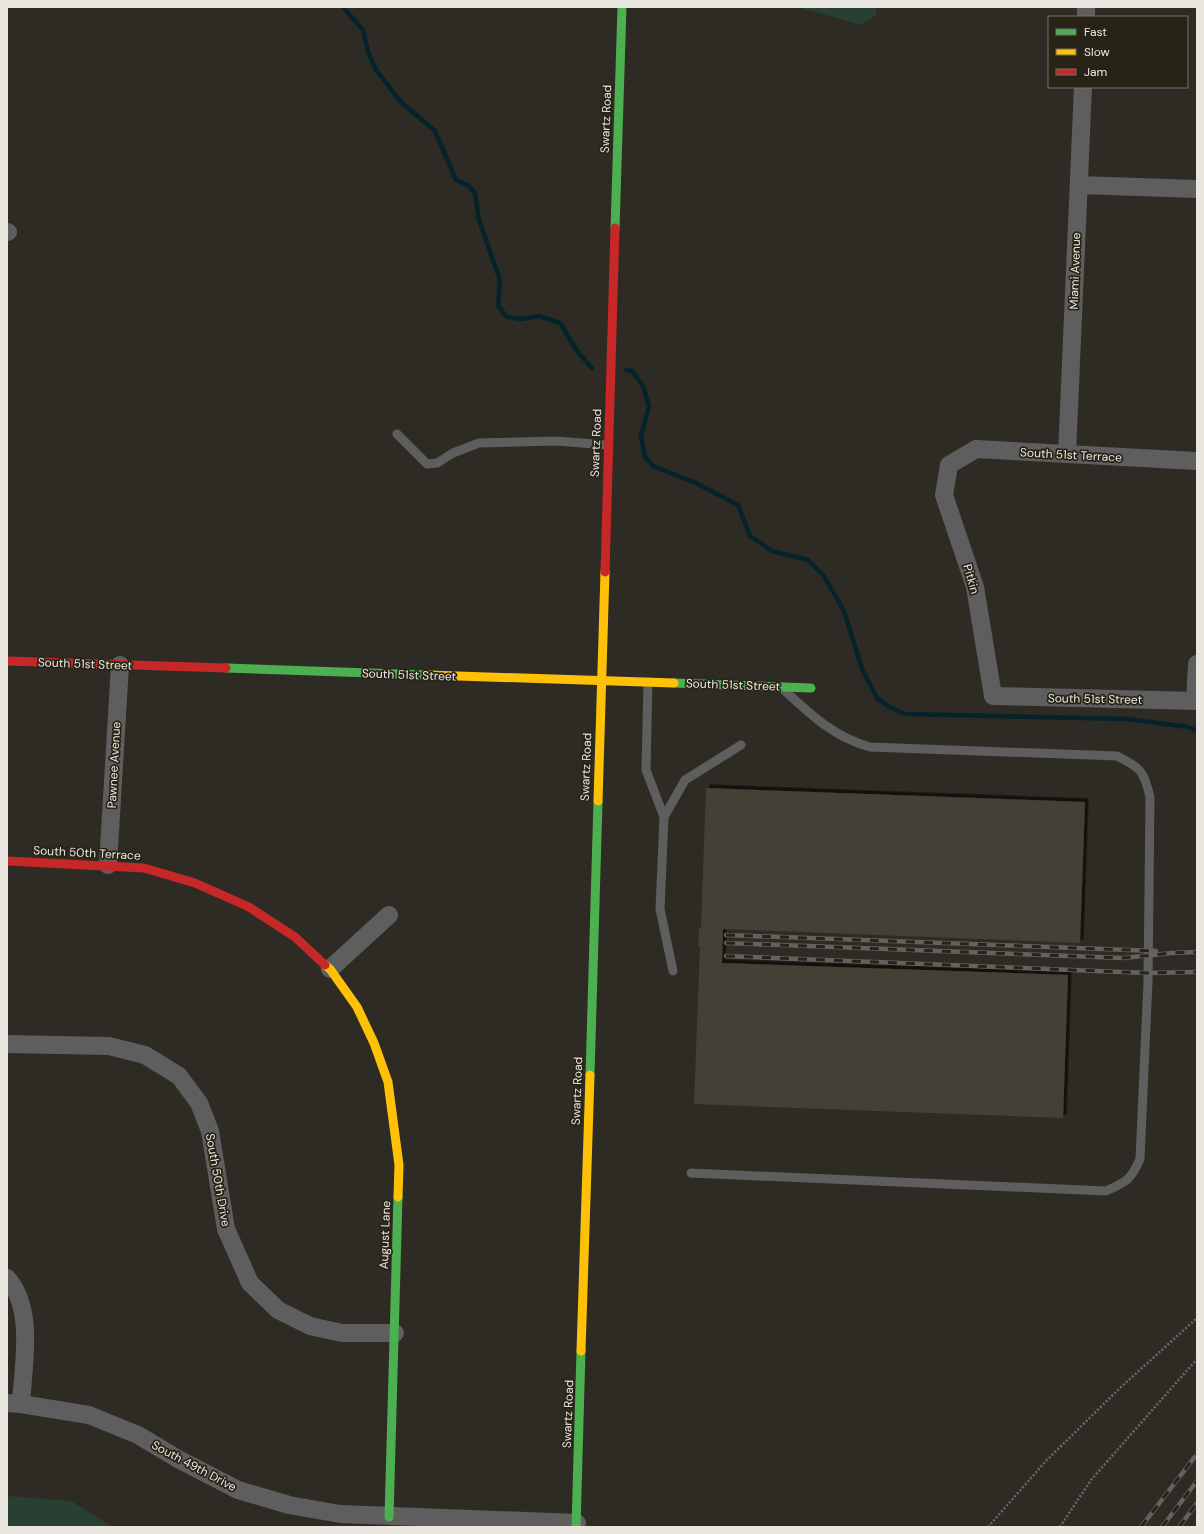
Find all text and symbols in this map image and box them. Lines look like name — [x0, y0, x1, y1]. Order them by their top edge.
legend — [1048, 16, 1188, 88]
text: Fast — [1084, 24, 1107, 40]
text: Slow — [1084, 44, 1110, 60]
text: Jam — [1084, 64, 1107, 80]
street label: Swartz Road — [597, 85, 615, 153]
street label: Miami Avenue — [1066, 232, 1084, 310]
street label: Swartz Road — [587, 409, 605, 477]
street label: South 51st Terrace — [1020, 444, 1123, 466]
street label: Pitkin — [959, 562, 983, 596]
street label: South 51st Street — [38, 654, 133, 674]
street label: South 51st Street — [362, 665, 457, 685]
street label: South 51st Street — [686, 675, 781, 695]
street label: South 51st Street — [1048, 690, 1143, 708]
street label: Pawnee Avenue — [104, 721, 124, 809]
street label: Swartz Road — [577, 733, 595, 801]
street label: South 50th Terrace — [33, 842, 141, 864]
street label: Swartz Road — [568, 1057, 586, 1125]
street label: South 50th Drive — [202, 1132, 234, 1228]
street label: August Lane — [376, 1200, 394, 1270]
street label: Swartz Road — [559, 1380, 577, 1448]
street label: South 49th Drive — [149, 1437, 239, 1495]

